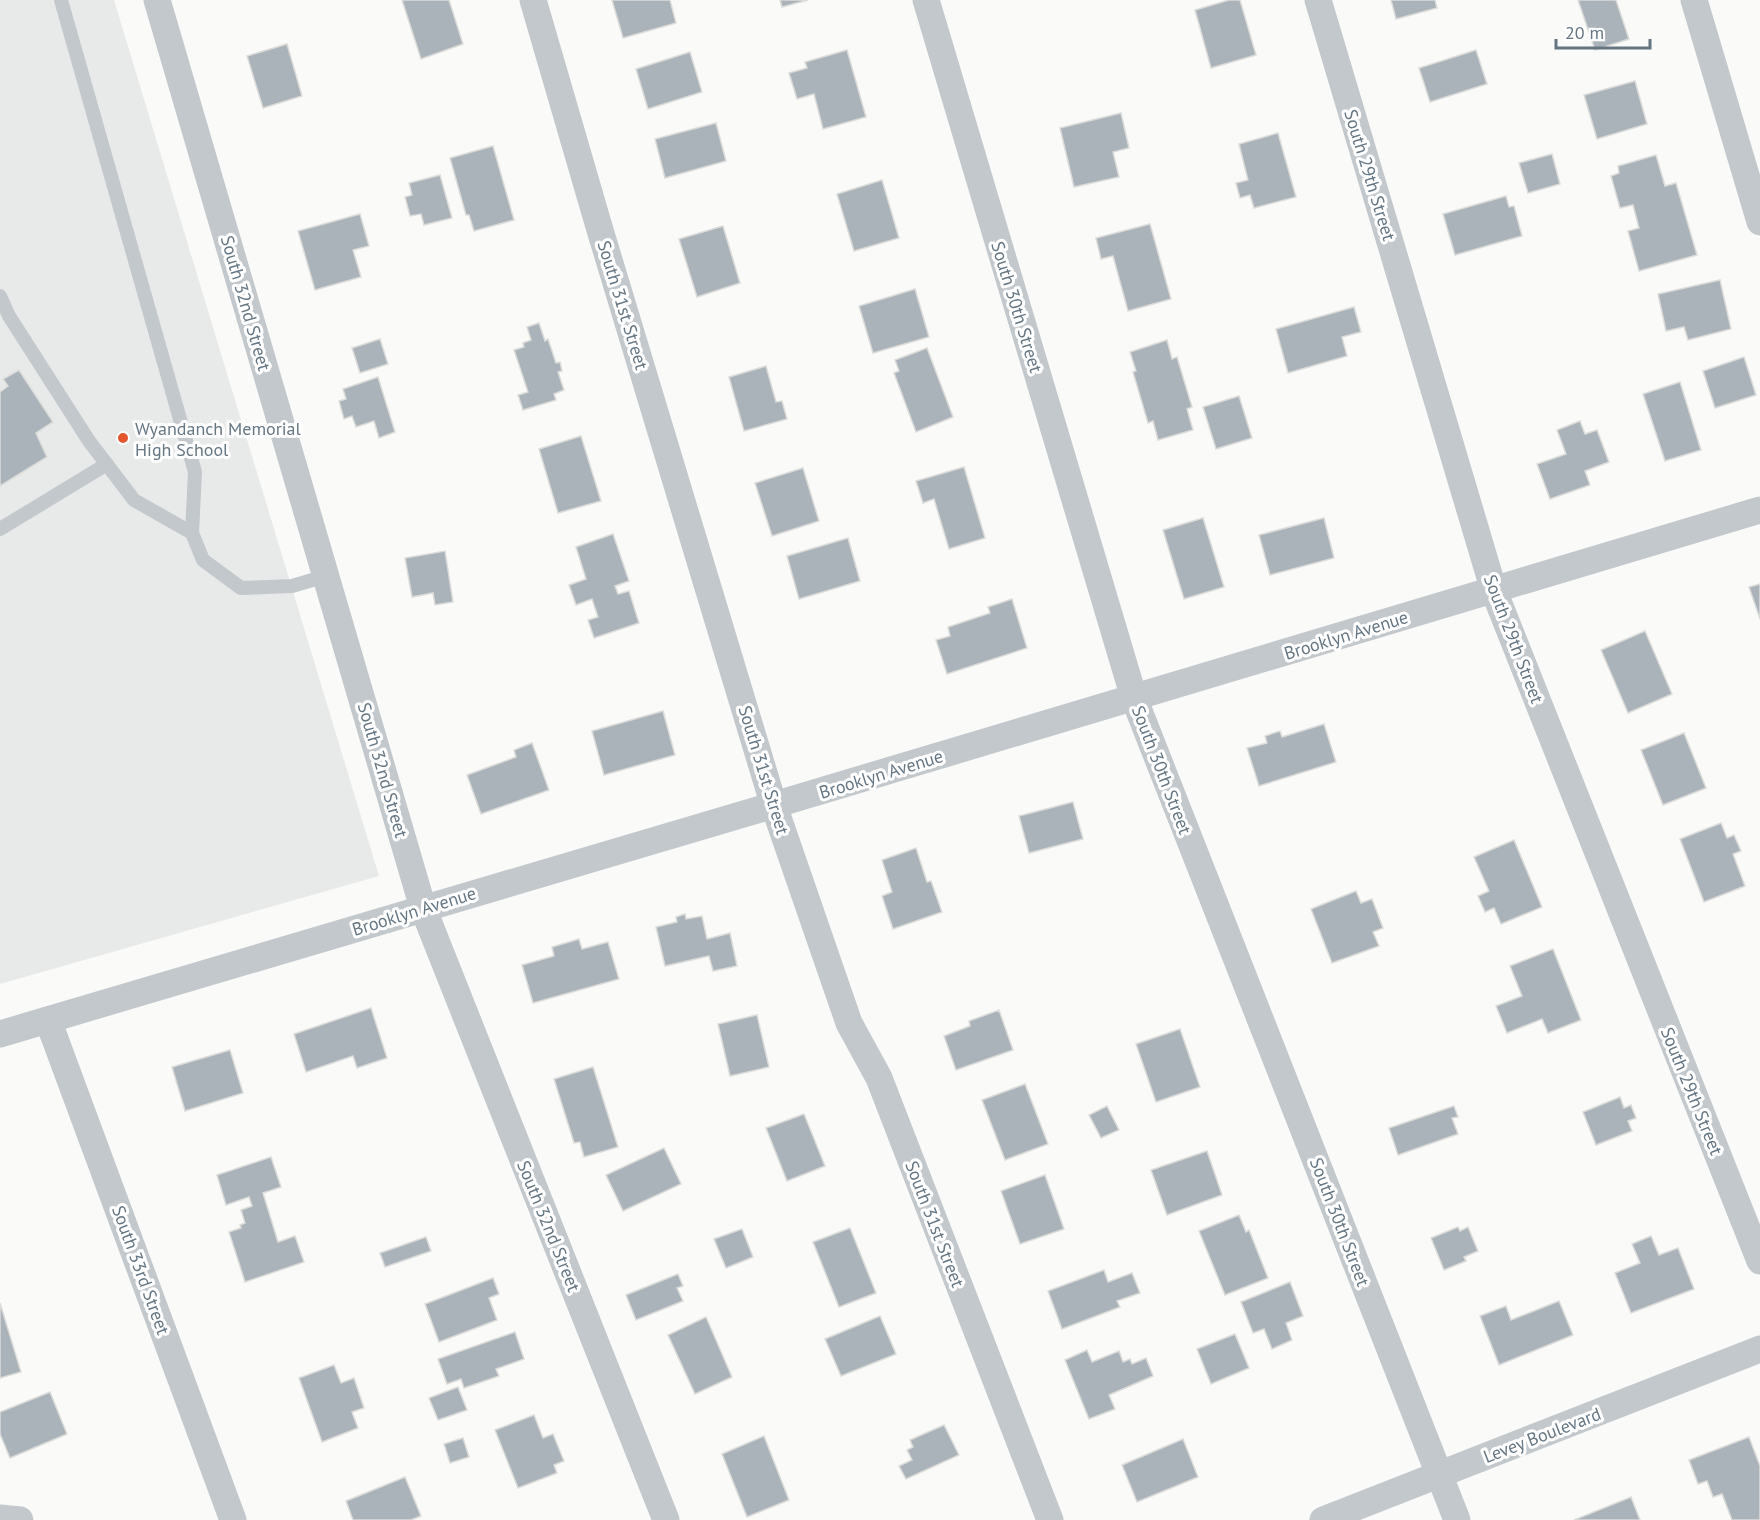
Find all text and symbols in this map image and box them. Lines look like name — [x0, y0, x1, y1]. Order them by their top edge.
scale bar — [1556, 12, 1650, 50]
text: 20 m — [1565, 21, 1604, 44]
street label: South 29th Street — [1339, 107, 1401, 243]
street label: South 32nd Street — [216, 233, 276, 373]
street label: South 31st Street — [592, 238, 654, 372]
street label: South 30th Street — [986, 239, 1048, 375]
place label: Wyandanch Memorial High School — [135, 417, 302, 461]
marker: Wyandanch Memorial High School — [116, 431, 130, 445]
street label: South 29th Street — [1479, 571, 1549, 707]
street label: Brooklyn Avenue — [1281, 605, 1411, 665]
street label: South 32nd Street — [353, 700, 413, 840]
street label: South 30th Street — [1127, 702, 1197, 838]
street label: South 31st Street — [733, 703, 795, 837]
street label: Brooklyn Avenue — [816, 744, 946, 804]
street label: Brooklyn Avenue — [349, 881, 479, 941]
street label: South 29th Street — [1656, 1024, 1728, 1158]
street label: South 30th Street — [1305, 1154, 1375, 1290]
street label: South 32nd Street — [512, 1157, 586, 1295]
street label: South 31st Street — [900, 1157, 970, 1291]
street label: South 33rd Street — [107, 1202, 175, 1338]
street label: Levey Boulevard — [1480, 1402, 1604, 1468]

